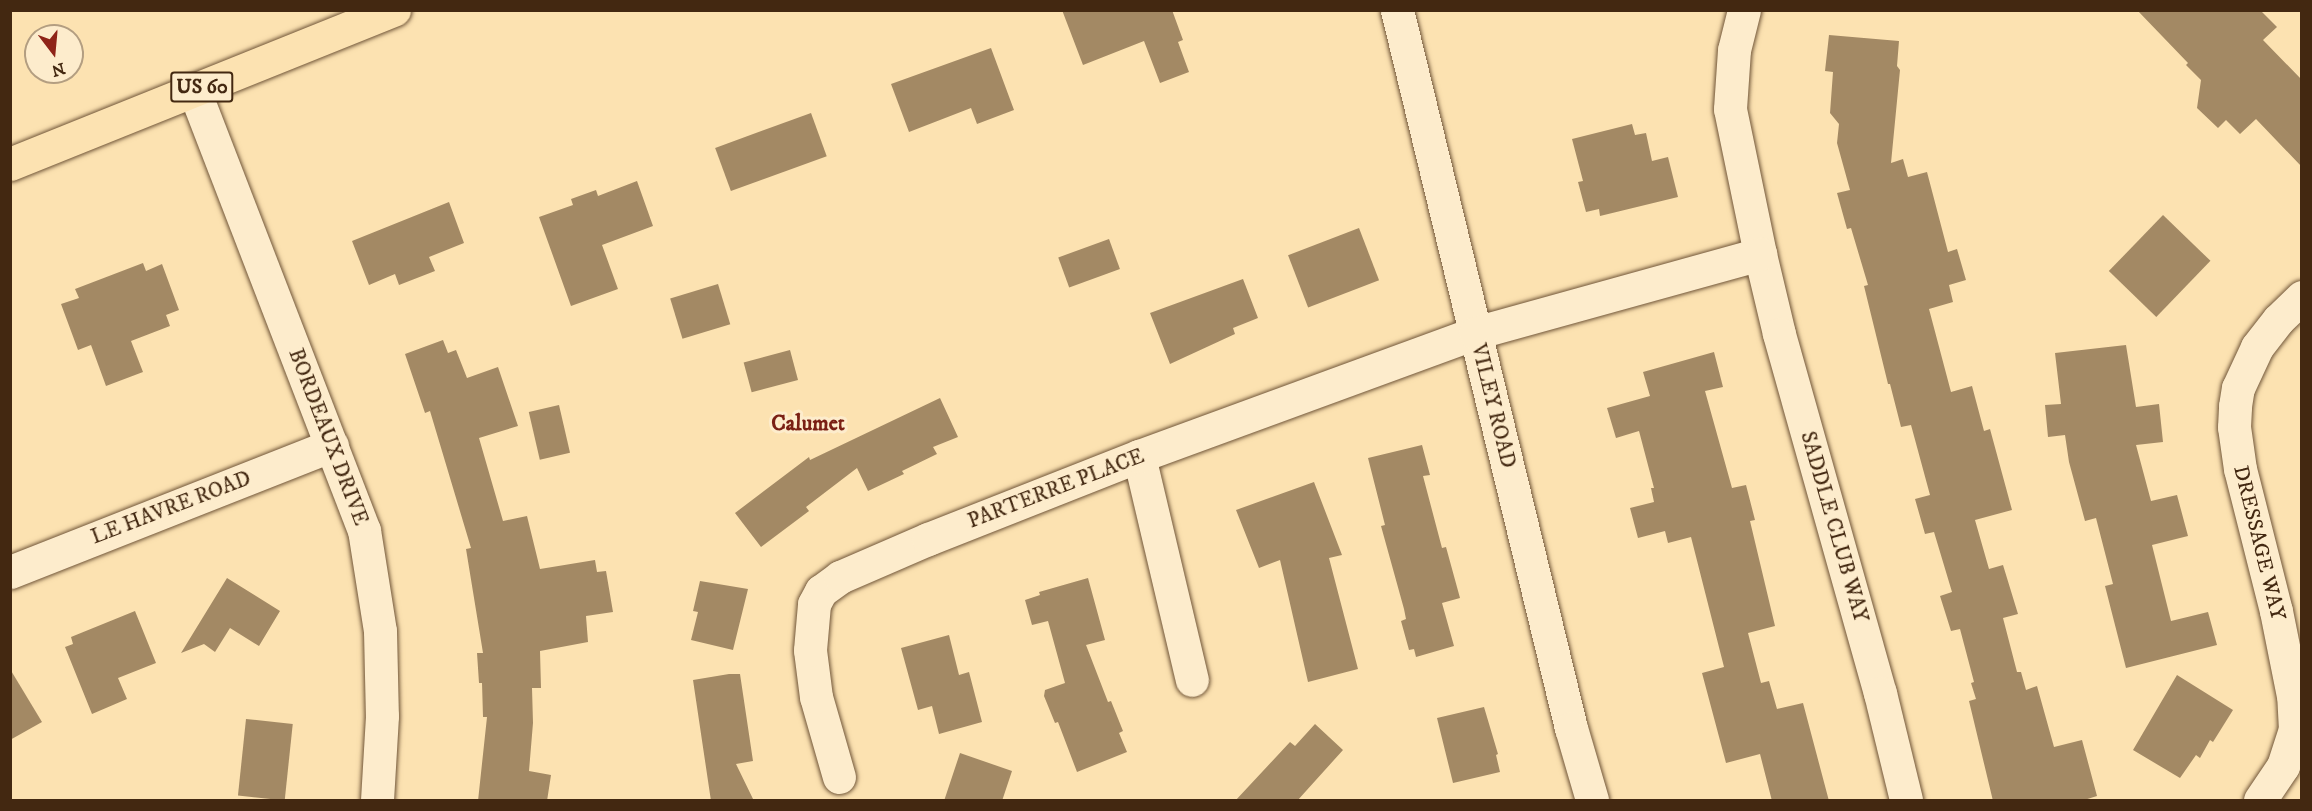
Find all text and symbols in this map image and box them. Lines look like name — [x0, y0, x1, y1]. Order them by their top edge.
north arrow — [24, 24, 84, 84]
text: N — [49, 58, 67, 81]
road number: US 60 — [169, 70, 235, 104]
street label: VILEY ROAD — [1465, 341, 1521, 471]
street label: BORDEAUX DRIVE — [283, 345, 373, 529]
district label: Calumet — [771, 411, 845, 437]
street label: SADDLE CLUB WAY — [1795, 429, 1873, 625]
street label: PARTERRE PLACE — [964, 444, 1148, 534]
street label: DRESSAGE WAY — [2228, 463, 2290, 623]
street label: LE HAVRE ROAD — [88, 466, 254, 550]

